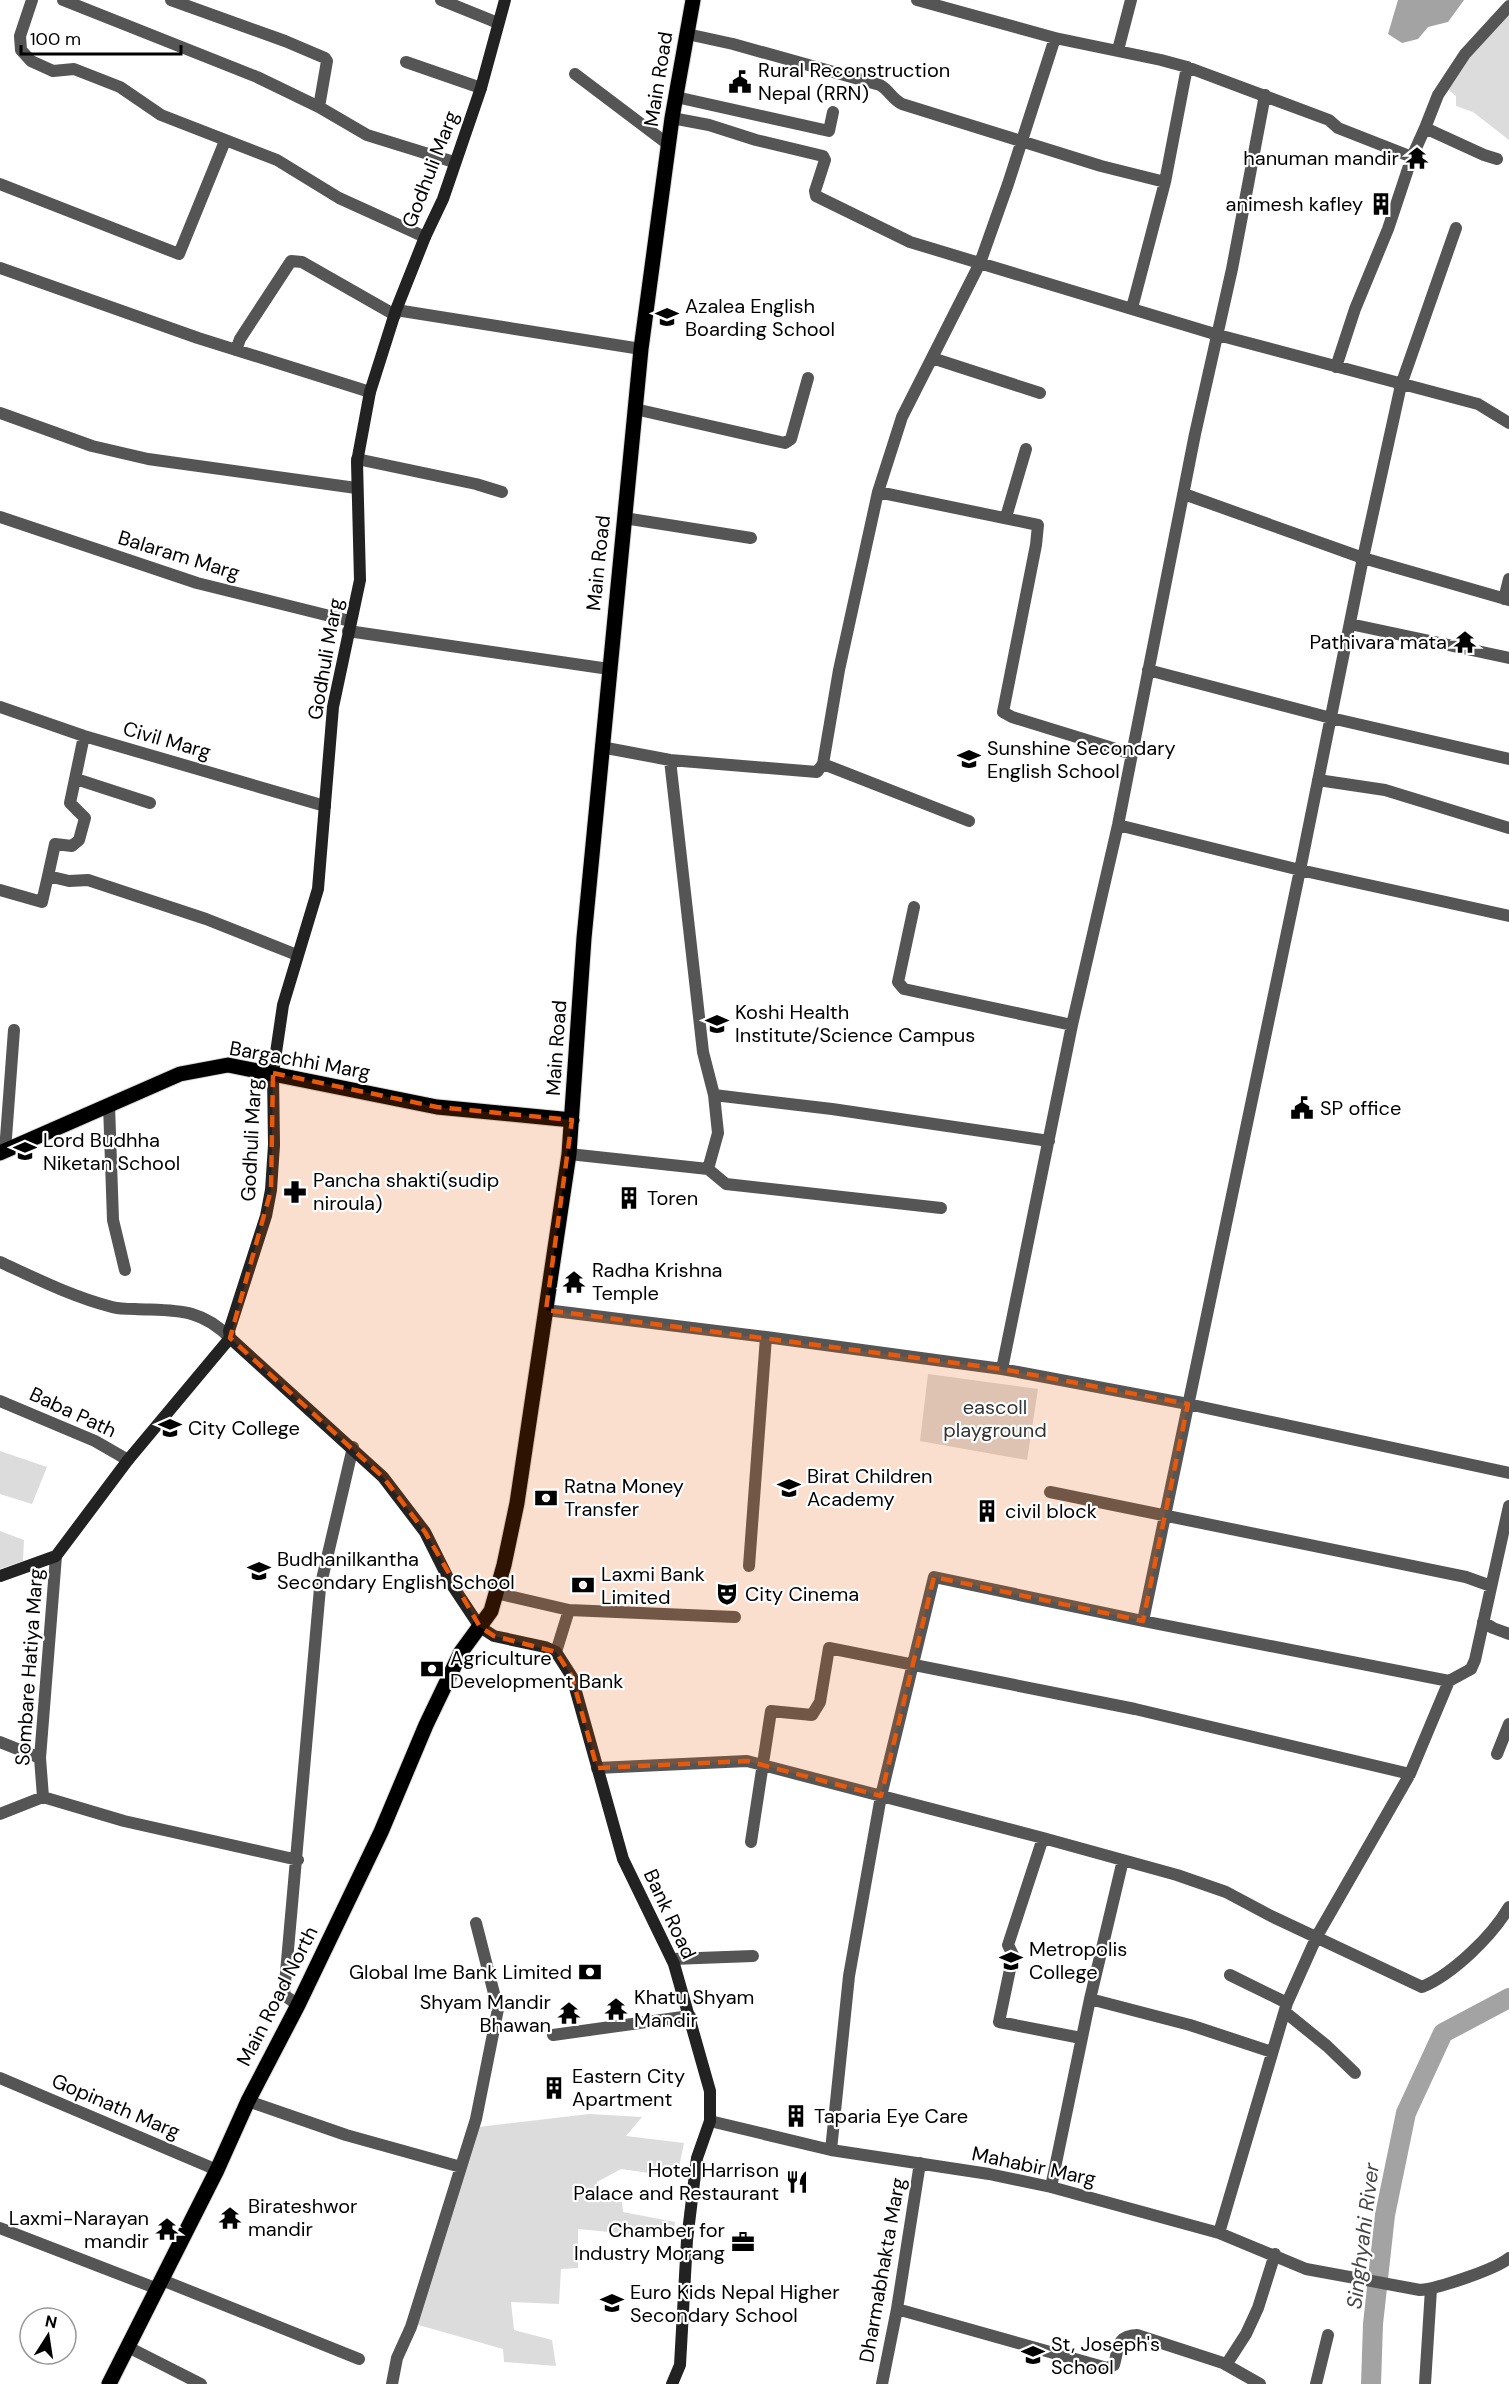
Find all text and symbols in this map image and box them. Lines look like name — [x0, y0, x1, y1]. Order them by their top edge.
scale bar — [21, 18, 182, 56]
text: 100 m — [30, 27, 81, 51]
street label: Main Road — [638, 30, 678, 128]
place label: Rural Reconstruction Nepal (RRN) — [758, 57, 950, 106]
public building icon: Rural Reconstruction Nepal (RRN) — [727, 69, 753, 95]
street label: Godhuli Marg — [396, 107, 464, 231]
place label: hanuman mandir — [1243, 145, 1399, 171]
temple icon: hanuman mandir — [1404, 145, 1430, 171]
place label: animesh kafley — [1226, 191, 1363, 217]
building icon: animesh kafley — [1368, 191, 1394, 217]
place label: Azalea English Boarding School — [685, 293, 835, 342]
school or university icon: Azalea English Boarding School — [654, 304, 680, 330]
street label: Main Road — [580, 514, 616, 612]
street label: Balaram Marg — [115, 524, 243, 586]
street label: Godhuli Marg — [302, 596, 348, 722]
place label: Pathivara mata — [1309, 629, 1447, 655]
temple icon: Pathivara mata — [1452, 629, 1478, 655]
street label: Civil Marg — [120, 715, 214, 765]
place label: Sunshine Secondary English School — [987, 735, 1176, 784]
school or university icon: Sunshine Secondary English School — [956, 746, 982, 772]
street label: Main Road — [540, 999, 572, 1097]
place label: Koshi Health Institute/Science Campus — [735, 999, 975, 1048]
school or university icon: Koshi Health Institute/Science Campus — [704, 1011, 730, 1037]
street label: Bargachhi Marg — [227, 1035, 373, 1085]
street label: Godhuli Marg — [235, 1078, 267, 1202]
public building icon: SP office — [1289, 1095, 1315, 1121]
place label: SP office — [1320, 1095, 1401, 1121]
place label: Lord Budhha Niketan School — [43, 1127, 180, 1176]
school or university icon: Lord Budhha Niketan School — [12, 1138, 38, 1164]
place label: Pancha shakti(sudip niroula) — [313, 1167, 499, 1216]
pharmacy icon: Pancha shakti(sudip niroula) — [282, 1179, 308, 1205]
building icon: Toren — [616, 1185, 642, 1211]
place label: Toren — [647, 1185, 698, 1211]
place label: Radha Krishna Temple — [592, 1257, 723, 1306]
temple icon: Radha Krishna Temple — [561, 1269, 587, 1295]
street label: Baba Path — [25, 1381, 121, 1443]
park label: eascoll playground — [943, 1394, 1047, 1443]
school or university icon: City College — [157, 1415, 183, 1441]
place label: City College — [188, 1415, 300, 1441]
place label: Birat Children Academy — [807, 1463, 933, 1512]
place label: Ratna Money Transfer — [564, 1473, 684, 1522]
school or university icon: Birat Children Academy — [776, 1475, 802, 1501]
bank icon: Ratna Money Transfer — [533, 1485, 559, 1511]
building icon: civil block — [974, 1498, 1000, 1524]
place label: civil block — [1005, 1498, 1097, 1524]
place label: Budhanilkantha Secondary English School — [277, 1546, 515, 1595]
school or university icon: Budhanilkantha Secondary English School — [246, 1558, 272, 1584]
place label: Laxmi Bank Limited — [601, 1561, 705, 1610]
street label: Sombare Hatiya Marg — [9, 1567, 49, 1767]
bank icon: Laxmi Bank Limited — [570, 1572, 596, 1598]
theatre icon: City Cinema — [714, 1581, 740, 1607]
place label: City Cinema — [745, 1581, 859, 1607]
place label: Agriculture Development Bank — [450, 1645, 623, 1694]
bank icon: Agriculture Development Bank — [419, 1656, 445, 1682]
street label: Bank Road — [638, 1865, 702, 1963]
street label: Main Road North — [231, 1922, 323, 2070]
place label: Metropolis College — [1029, 1936, 1127, 1985]
school or university icon: Metropolis College — [998, 1948, 1024, 1974]
place label: Global Ime Bank Limited — [349, 1959, 572, 1985]
bank icon: Global Ime Bank Limited — [577, 1959, 603, 1985]
place label: Khatu Shyam Mandir — [634, 1984, 754, 2033]
place label: Shyam Mandir Bhawan — [420, 1989, 551, 2038]
temple icon: Khatu Shyam Mandir — [603, 1996, 629, 2022]
temple icon: Shyam Mandir Bhawan — [556, 2000, 582, 2026]
place label: Eastern City Apartment — [572, 2063, 685, 2112]
street label: Gopinath Marg — [48, 2067, 184, 2145]
building icon: Eastern City Apartment — [541, 2075, 567, 2101]
building icon: Taparia Eye Care — [783, 2103, 809, 2129]
place label: Taparia Eye Care — [814, 2103, 968, 2129]
street label: Mahabir Marg — [970, 2140, 1098, 2192]
place label: Hotel Harrison Palace and Restaurant — [573, 2157, 779, 2206]
water label: Singhyahi River — [1340, 2160, 1386, 2311]
restaurant icon: Hotel Harrison Palace and Restaurant — [784, 2169, 810, 2195]
street label: Dharmabhakta Marg — [853, 2176, 911, 2364]
place label: Birateshwor mandir — [248, 2193, 357, 2242]
place label: Laxmi-Narayan mandir — [9, 2205, 149, 2254]
temple icon: Birateshwor mandir — [217, 2205, 243, 2231]
temple icon: Laxmi-Narayan mandir — [154, 2216, 180, 2242]
place label: Chamber for Industry Morang — [574, 2217, 725, 2266]
office icon: Chamber for Industry Morang — [730, 2229, 756, 2255]
place label: Euro Kids Nepal Higher Secondary School — [630, 2279, 840, 2328]
school or university icon: Euro Kids Nepal Higher Secondary School — [599, 2290, 625, 2316]
north arrow — [18, 2306, 78, 2366]
text: N — [43, 2310, 59, 2333]
place label: St, Joseph's School — [1051, 2331, 1160, 2380]
school or university icon: St, Joseph's School — [1020, 2342, 1046, 2368]

